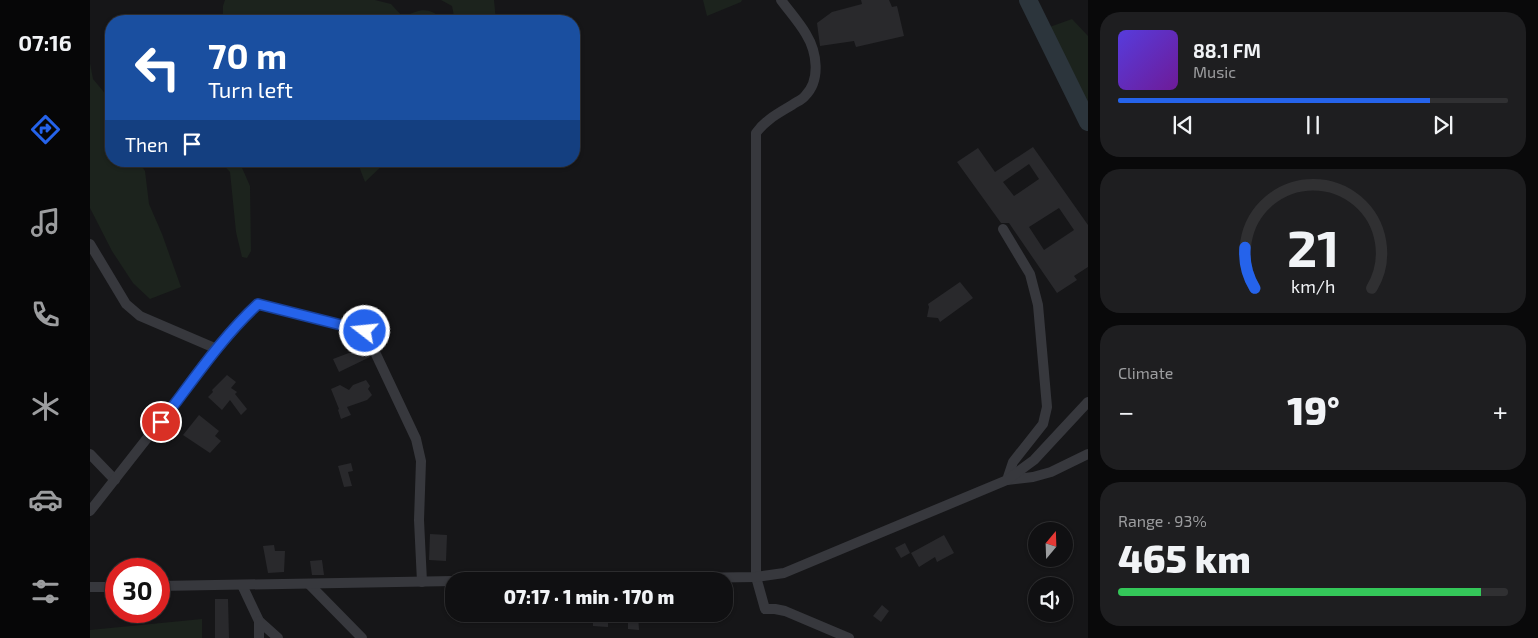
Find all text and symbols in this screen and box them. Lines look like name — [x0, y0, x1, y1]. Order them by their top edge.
text: 07:16 — [18, 29, 72, 55]
text: 70 m — [208, 34, 287, 76]
icon: left — [125, 35, 190, 100]
text: 88.1 FM — [1193, 39, 1261, 62]
text: Music — [1193, 62, 1236, 81]
text: Turn left — [208, 76, 293, 102]
icon: previous — [1169, 111, 1197, 139]
icon: pause — [1299, 111, 1327, 139]
icon: next — [1429, 111, 1457, 139]
icon: directions — [28, 112, 63, 147]
icon: arrive — [178, 130, 206, 158]
text: Then — [125, 133, 168, 156]
icon: music — [28, 205, 63, 240]
text: 21 — [1287, 215, 1339, 277]
text: km/h — [1291, 275, 1335, 297]
icon: phone — [28, 297, 63, 332]
position arrow — [338, 304, 390, 356]
text: Climate — [1118, 363, 1173, 382]
text: 19° — [1287, 387, 1340, 433]
icon: climate — [28, 389, 63, 424]
text: − — [1118, 394, 1134, 428]
text: + — [1493, 394, 1508, 428]
pin — [140, 401, 182, 443]
icon: arrive — [147, 408, 175, 436]
icon: car — [28, 482, 63, 517]
text: Range · 93% — [1118, 511, 1207, 530]
north arrow — [1028, 522, 1072, 568]
map controls — [1028, 522, 1073, 622]
text: 465 km — [1118, 535, 1251, 581]
speed limit sign: 30 — [105, 558, 170, 623]
icon: filters — [28, 574, 63, 609]
button: sound — [1028, 577, 1073, 622]
text: 07:17 · 1 min · 170 m — [504, 585, 674, 608]

